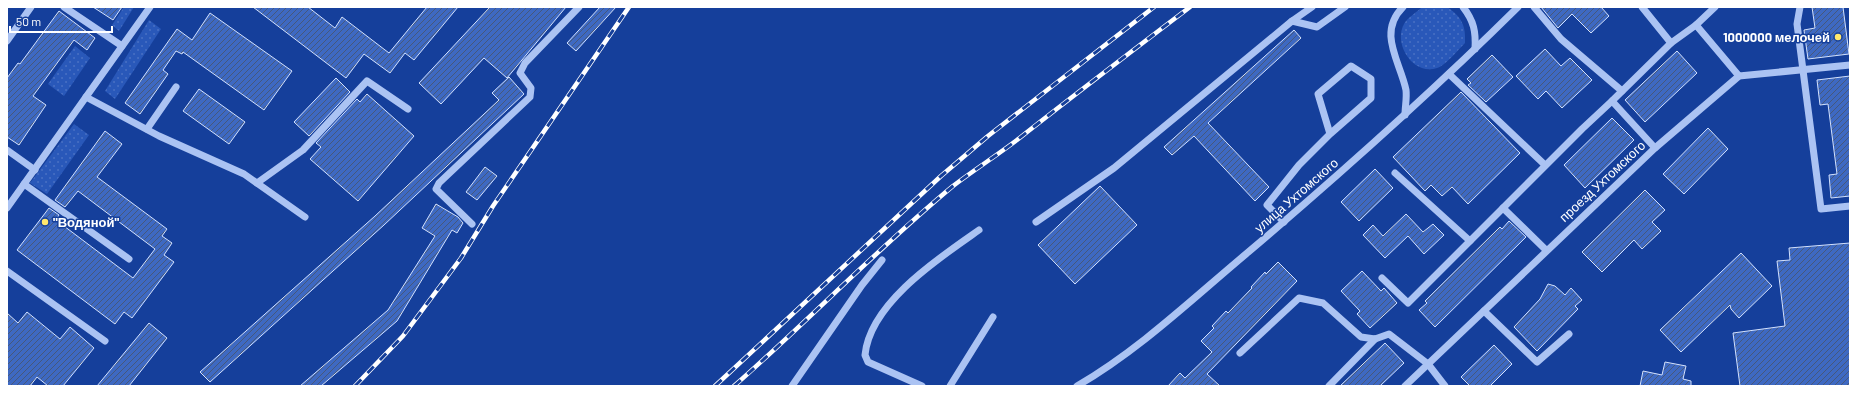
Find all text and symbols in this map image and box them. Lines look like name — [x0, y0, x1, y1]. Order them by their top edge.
scale bar — [10, 8, 112, 34]
text: 50 m — [16, 14, 41, 28]
place label: 1000000 мелочей — [1723, 29, 1830, 45]
marker: 1000000 мелочей — [1833, 32, 1843, 42]
street label: проезд Ухтомского — [1556, 137, 1648, 225]
street label: улица Ухтомского — [1251, 154, 1341, 236]
place label: "Водяной" — [53, 214, 119, 230]
marker: "Водяной" — [40, 217, 50, 227]

